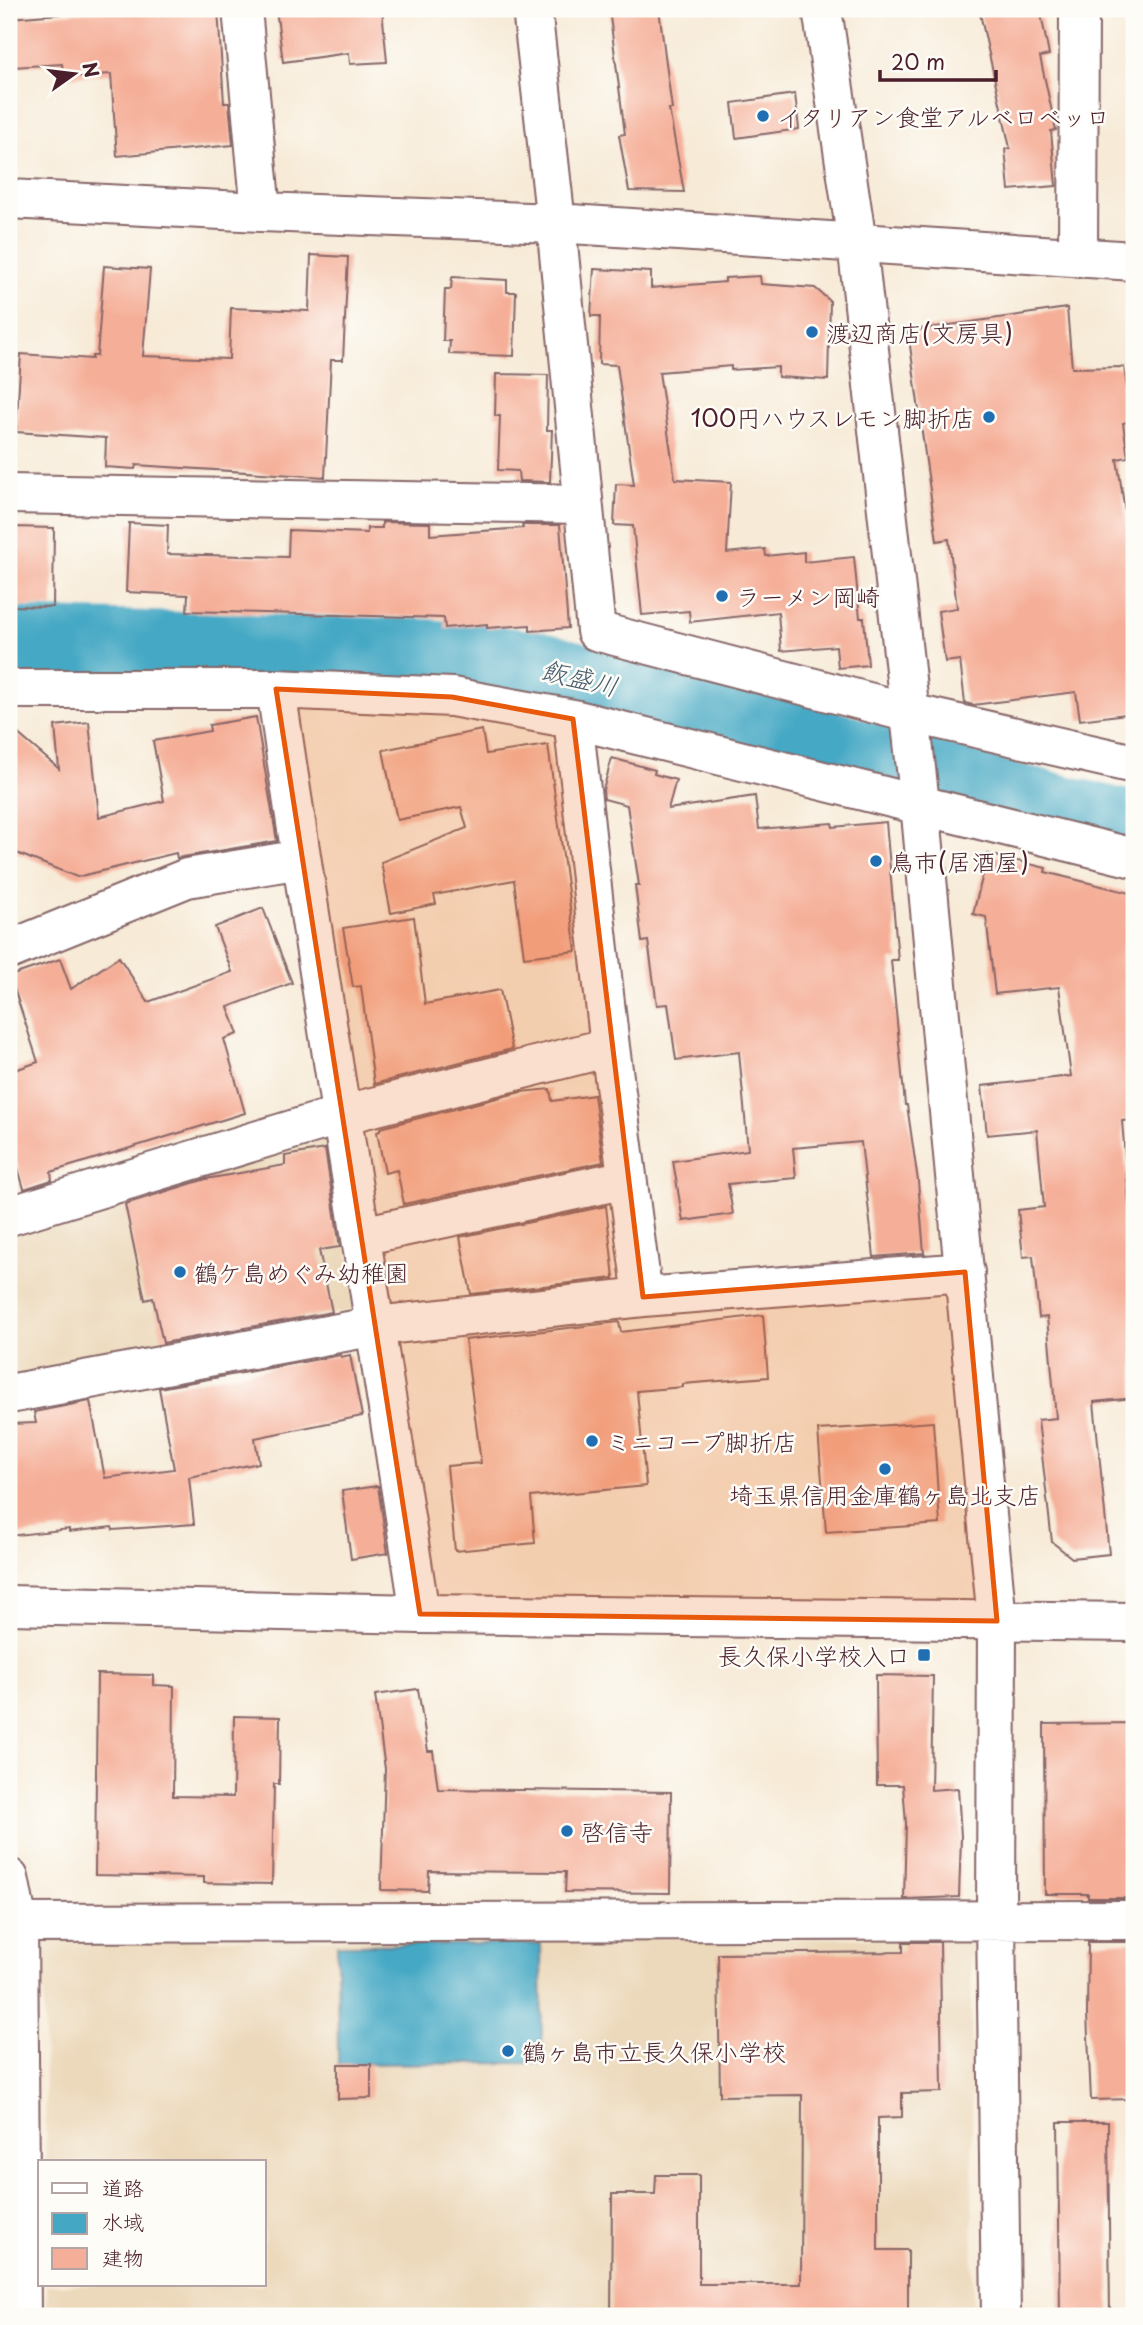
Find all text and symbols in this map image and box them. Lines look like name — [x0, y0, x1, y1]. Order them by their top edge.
north arrow — [38, 38, 108, 108]
scale bar — [880, 38, 996, 82]
text: 20 m — [891, 45, 945, 77]
text: N — [76, 59, 107, 80]
place label: イタリアン食堂アルベロベッロ — [777, 98, 1110, 134]
marker: イタリアン食堂アルベロベッロ — [755, 108, 771, 124]
place label: 渡辺商店(文房具) — [826, 314, 1013, 350]
marker: 渡辺商店(文房具) — [804, 324, 820, 340]
place label: 100円ハウスレモン脚折店 — [690, 399, 975, 435]
marker: 100円ハウスレモン脚折店 — [981, 409, 997, 425]
place label: ラーメン岡崎 — [736, 578, 880, 614]
marker: ラーメン岡崎 — [714, 588, 730, 604]
water label: 飯盛川 — [537, 649, 623, 705]
place label: 鳥市(居酒屋) — [890, 843, 1029, 879]
marker: 鳥市(居酒屋) — [868, 853, 884, 869]
place label: 鶴ケ島めぐみ幼稚園 — [194, 1254, 409, 1290]
marker: 鶴ケ島めぐみ幼稚園 — [172, 1264, 188, 1280]
place label: ミニコープ脚折店 — [606, 1423, 797, 1459]
marker: ミニコープ脚折店 — [584, 1433, 600, 1449]
marker: 埼玉県信用金庫鶴ヶ島北支店 — [877, 1461, 893, 1477]
place label: 埼玉県信用金庫鶴ヶ島北支店 — [729, 1476, 1041, 1512]
place label: 長久保小学校入口 — [718, 1637, 910, 1673]
marker: 長久保小学校入口 — [916, 1647, 932, 1663]
place label: 啓信寺 — [581, 1813, 653, 1849]
marker: 啓信寺 — [559, 1823, 575, 1839]
place label: 鶴ヶ島市立長久保小学校 — [522, 2033, 786, 2069]
marker: 鶴ヶ島市立長久保小学校 — [500, 2043, 516, 2059]
legend — [38, 2160, 266, 2286]
text: 道路 — [102, 2171, 144, 2203]
text: 水域 — [102, 2205, 144, 2237]
text: 建物 — [102, 2241, 144, 2273]

